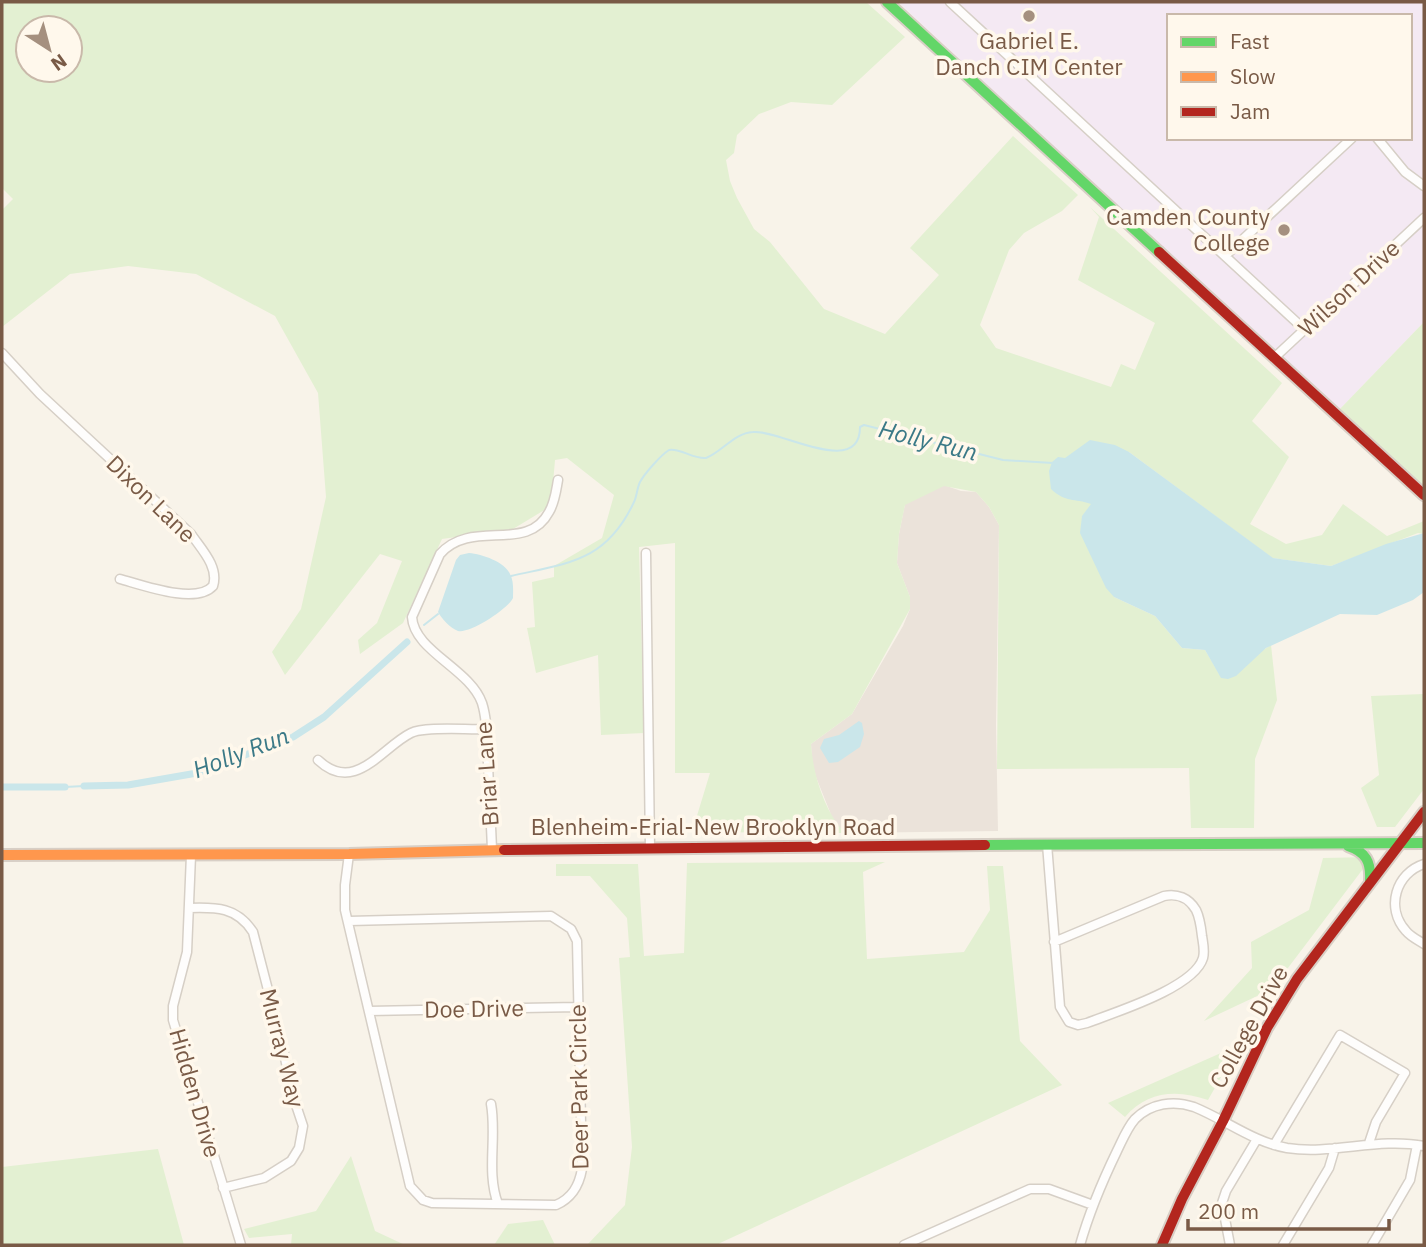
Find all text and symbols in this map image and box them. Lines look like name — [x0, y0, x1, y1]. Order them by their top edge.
marker: Gabriel E. Danch CIM Center — [1021, 8, 1037, 24]
north arrow — [14, 14, 84, 84]
legend — [1167, 14, 1412, 140]
place label: Gabriel E. Danch CIM Center — [935, 25, 1123, 81]
text: Fast — [1230, 27, 1270, 55]
text: N — [46, 49, 72, 77]
text: Slow — [1230, 62, 1276, 90]
text: Jam — [1230, 97, 1270, 125]
place label: Camden County College — [1106, 201, 1271, 257]
marker: Camden County College — [1276, 222, 1292, 238]
street label: Wilson Drive — [1291, 232, 1406, 342]
water label: Holly Run — [875, 412, 981, 468]
street label: Dixon Lane — [100, 448, 203, 548]
water label: Holly Run — [188, 719, 293, 785]
street label: Briar Lane — [467, 721, 505, 827]
street label: Blenheim-Erial-New Brooklyn Road — [531, 811, 895, 841]
street label: College Drive — [1202, 960, 1294, 1093]
street label: Murray Way — [254, 985, 312, 1111]
street label: Doe Drive — [424, 992, 524, 1024]
street label: Deer Park Circle — [562, 1004, 594, 1170]
street label: Hidden Drive — [163, 1025, 229, 1161]
scale bar — [1188, 1188, 1389, 1232]
text: 200 m — [1198, 1197, 1259, 1225]

